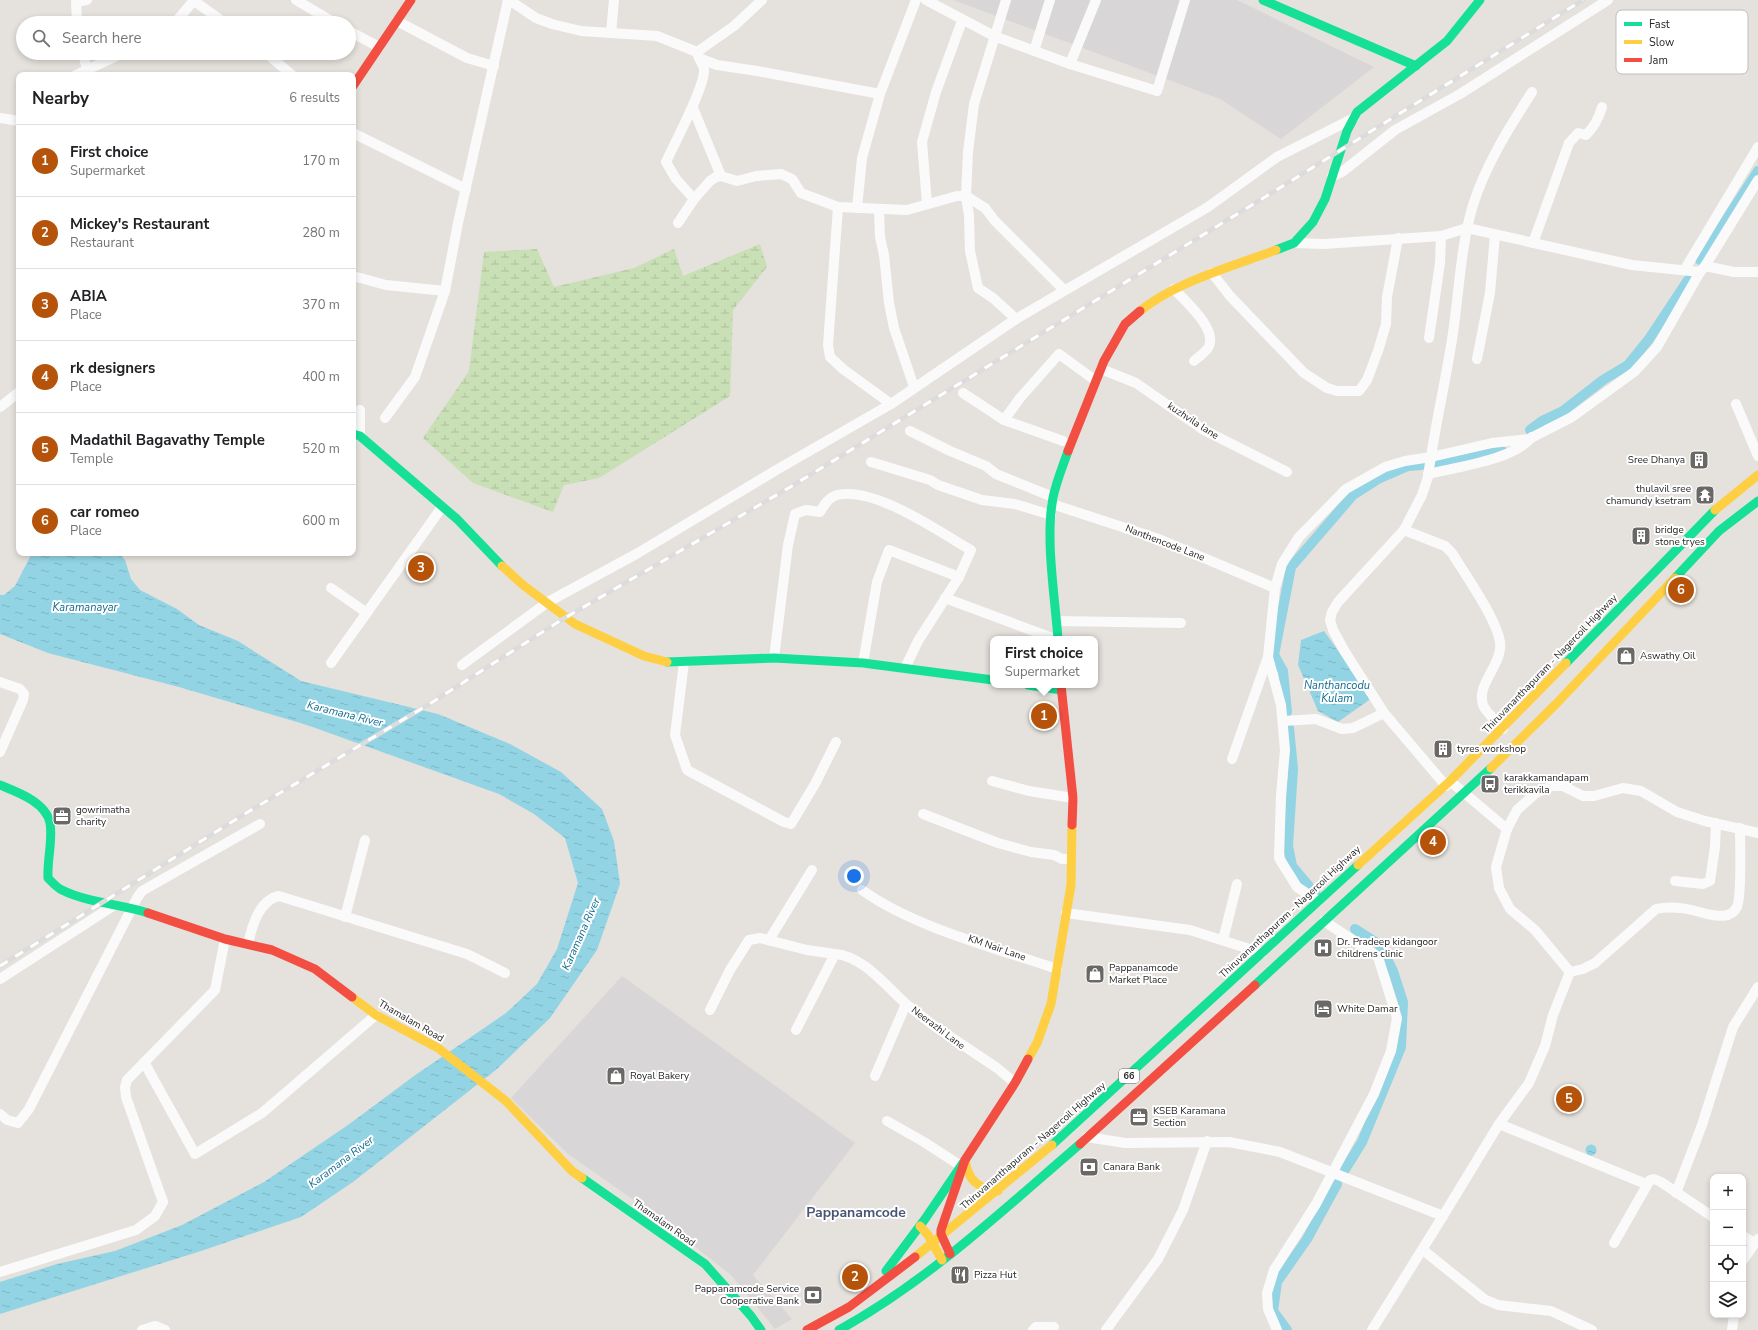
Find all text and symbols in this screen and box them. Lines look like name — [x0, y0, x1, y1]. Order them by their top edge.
legend — [1616, 10, 1748, 74]
search box — [16, 16, 356, 60]
text: Fast — [1649, 17, 1670, 32]
icon: search — [30, 27, 52, 49]
text: Search here — [62, 28, 142, 48]
text: Slow — [1649, 35, 1674, 50]
text: Jam — [1648, 53, 1668, 68]
text: Nearby — [32, 87, 89, 110]
text: 6 results — [289, 89, 340, 107]
text: First choice — [70, 142, 149, 162]
text: 1 — [41, 152, 49, 170]
text: 170 m — [302, 152, 340, 170]
text: Supermarket — [70, 162, 145, 180]
text: Mickey's Restaurant — [70, 214, 209, 234]
text: 2 — [41, 224, 49, 242]
text: 280 m — [302, 224, 340, 242]
text: Restaurant — [70, 234, 134, 252]
text: ABIA — [70, 286, 107, 306]
text: 3 — [41, 296, 49, 314]
text: 370 m — [302, 296, 340, 314]
text: Place — [70, 306, 102, 324]
text: rk designers — [70, 358, 155, 378]
text: 4 — [41, 368, 49, 386]
text: 400 m — [302, 368, 340, 386]
text: Place — [70, 378, 102, 396]
street label: kuzhvila lane — [1165, 399, 1221, 443]
text: Madathil Bagavathy Temple — [70, 430, 265, 450]
text: 5 — [41, 440, 49, 458]
text: 520 m — [302, 440, 340, 458]
building icon: Sree Dhanya — [1688, 449, 1710, 471]
text: Temple — [70, 450, 113, 468]
place label: Sree Dhanya — [1628, 453, 1685, 467]
place label: thulavil sree chamundy ksetram — [1606, 482, 1691, 508]
temple icon: thulavil sree chamundy ksetram — [1694, 484, 1716, 506]
text: car romeo — [70, 502, 140, 522]
text: 6 — [41, 512, 49, 530]
text: 600 m — [302, 512, 340, 530]
street label: Nanthencode Lane — [1123, 521, 1207, 565]
text: Place — [70, 522, 102, 540]
place label: bridge stone tryes — [1655, 523, 1705, 549]
building icon: bridge stone tryes — [1630, 525, 1652, 547]
pin: 3 — [408, 553, 434, 583]
pin: 6 — [1668, 575, 1694, 605]
street label: Thiruvananthapuram - Nagercoil Highway — [1480, 591, 1621, 737]
water label: Karamanayar — [53, 600, 119, 615]
popup — [990, 636, 1098, 688]
text: First choice — [1005, 643, 1083, 663]
shop icon: Aswathy Oil — [1615, 645, 1637, 667]
place label: Aswathy Oil — [1640, 649, 1695, 663]
text: Supermarket — [1005, 663, 1080, 681]
water label: Nanthancodu Kulam — [1304, 678, 1370, 706]
water label: Karamana River — [305, 697, 386, 731]
pin: 1 — [1031, 701, 1057, 731]
building icon: tyres workshop — [1432, 738, 1454, 760]
place label: tyres workshop — [1457, 742, 1526, 756]
place label: karakkamandapam terikkavila — [1504, 771, 1589, 797]
bus stop icon: karakkamandapam terikkavila — [1479, 773, 1501, 795]
place label: gowrimatha charity — [76, 803, 130, 829]
office icon: gowrimatha charity — [51, 805, 73, 827]
pin: 4 — [1420, 827, 1446, 857]
street label: Thiruvananthapuram - Nagercoil Highway — [1216, 842, 1364, 981]
your location — [844, 866, 864, 886]
water label: Karamana River — [558, 894, 604, 973]
street label: KM Nair Lane — [966, 932, 1028, 964]
place label: Dr. Pradeep kidangoor childrens clinic — [1337, 935, 1438, 961]
hospital icon: Dr. Pradeep kidangoor childrens clinic — [1312, 937, 1334, 959]
place label: Pappanamcode Market Place — [1109, 961, 1178, 987]
shop icon: Pappanamcode Market Place — [1084, 963, 1106, 985]
street label: Thamalam Road — [376, 997, 446, 1046]
hotel icon: White Damar — [1312, 998, 1334, 1020]
place label: White Damar — [1337, 1002, 1398, 1016]
street label: Neerazhi Lane — [908, 1003, 968, 1053]
shop icon: Royal Bakery — [605, 1065, 627, 1087]
place label: Royal Bakery — [630, 1069, 690, 1083]
road number: 66 — [1119, 1069, 1139, 1083]
street label: Thiruvananthapuram - Nagercoil Highway — [957, 1078, 1109, 1213]
pin: 5 — [1556, 1084, 1582, 1114]
place label: KSEB Karamana Section — [1153, 1104, 1226, 1130]
office icon: KSEB Karamana Section — [1128, 1106, 1150, 1128]
water label: Karamana River — [305, 1132, 377, 1191]
bank icon: Canara Bank — [1078, 1156, 1100, 1178]
place label: Canara Bank — [1103, 1160, 1161, 1174]
map controls — [1710, 1174, 1746, 1318]
button: + — [1710, 1174, 1746, 1210]
street label: Thamalam Road — [630, 1196, 698, 1250]
district label: Pappanamcode — [806, 1203, 906, 1222]
button: − — [1710, 1210, 1746, 1246]
button: locate — [1710, 1246, 1746, 1282]
pin: 2 — [842, 1262, 868, 1292]
restaurant icon: Pizza Hut — [949, 1264, 971, 1286]
place label: Pizza Hut — [974, 1268, 1017, 1282]
place label: Pappanamcode Service Cooperative Bank — [695, 1282, 800, 1308]
button: layers — [1710, 1282, 1746, 1318]
bank icon: Pappanamcode Service Cooperative Bank — [802, 1284, 824, 1306]

